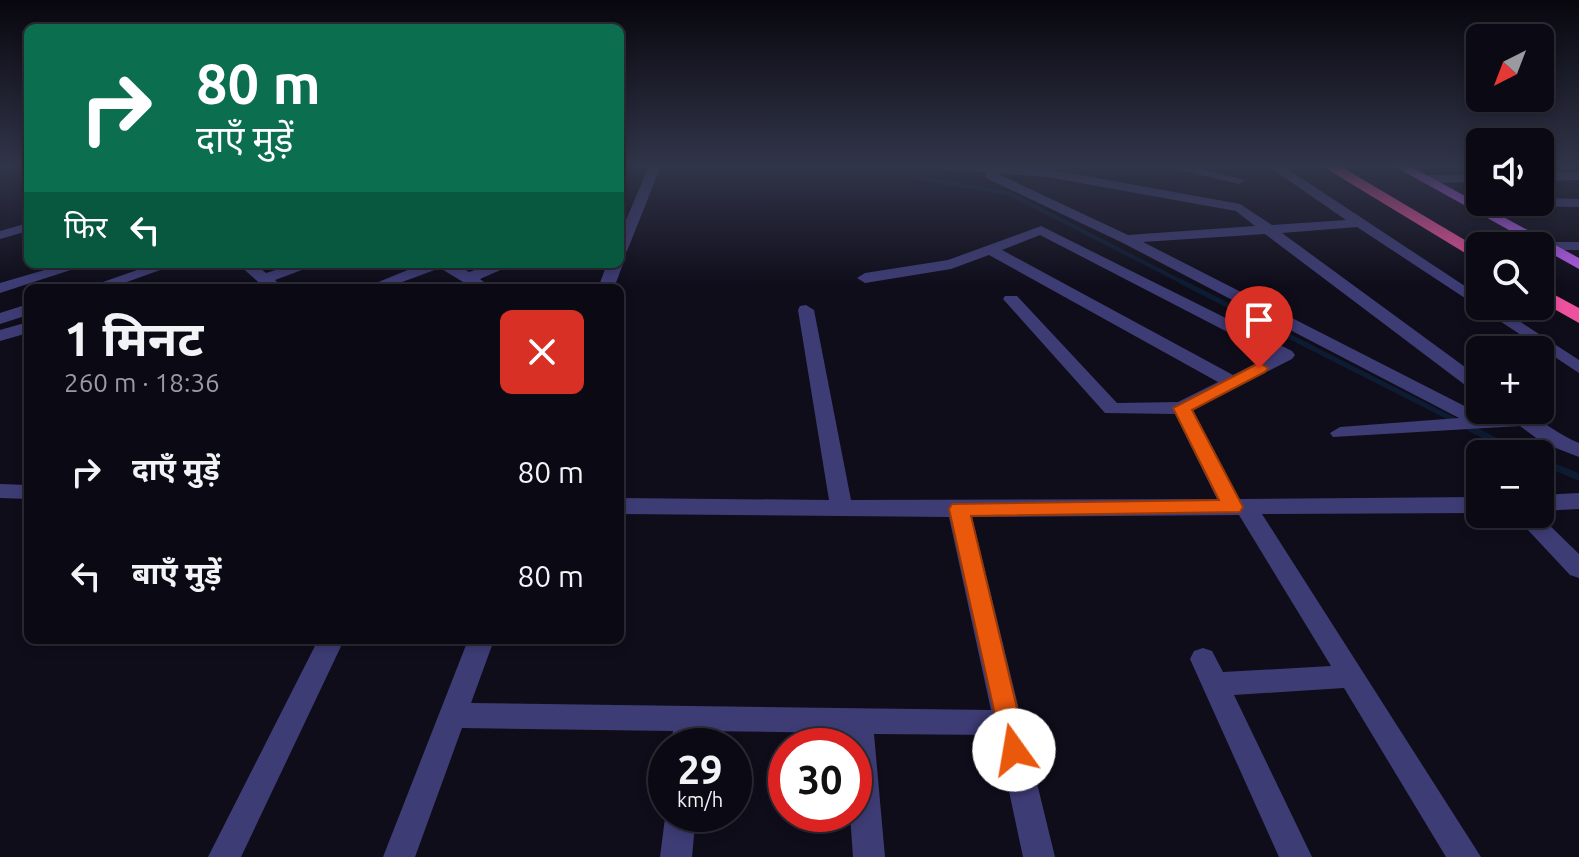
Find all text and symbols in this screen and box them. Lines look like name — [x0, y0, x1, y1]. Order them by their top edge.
north arrow — [1466, 24, 1554, 112]
map controls — [1466, 24, 1554, 528]
text: 80 m — [196, 52, 321, 115]
icon: right — [64, 56, 168, 160]
text: दाएँ मुड़ें — [196, 118, 293, 159]
button: sound — [1466, 128, 1554, 216]
icon: left — [123, 208, 167, 252]
text: फिर — [64, 210, 107, 244]
button: search — [1466, 232, 1554, 320]
pin — [1225, 286, 1293, 368]
icon: arrive — [1237, 298, 1281, 342]
button: close — [500, 310, 584, 394]
text: 1 मिनट — [64, 311, 203, 365]
button: + — [1466, 336, 1554, 424]
text: 260 m · 18:36 — [64, 368, 220, 397]
button: − — [1466, 440, 1554, 528]
icon: right — [64, 450, 108, 494]
text: दाएँ मुड़ें — [132, 452, 220, 486]
text: 80 m — [517, 455, 584, 489]
icon: left — [64, 554, 108, 598]
text: बाएँ मुड़ें — [132, 556, 221, 590]
text: 80 m — [517, 559, 584, 593]
position arrow — [972, 708, 1056, 792]
speed limit sign: 30 — [768, 728, 872, 832]
text: 29 — [677, 747, 723, 792]
text: km/h — [677, 788, 723, 811]

